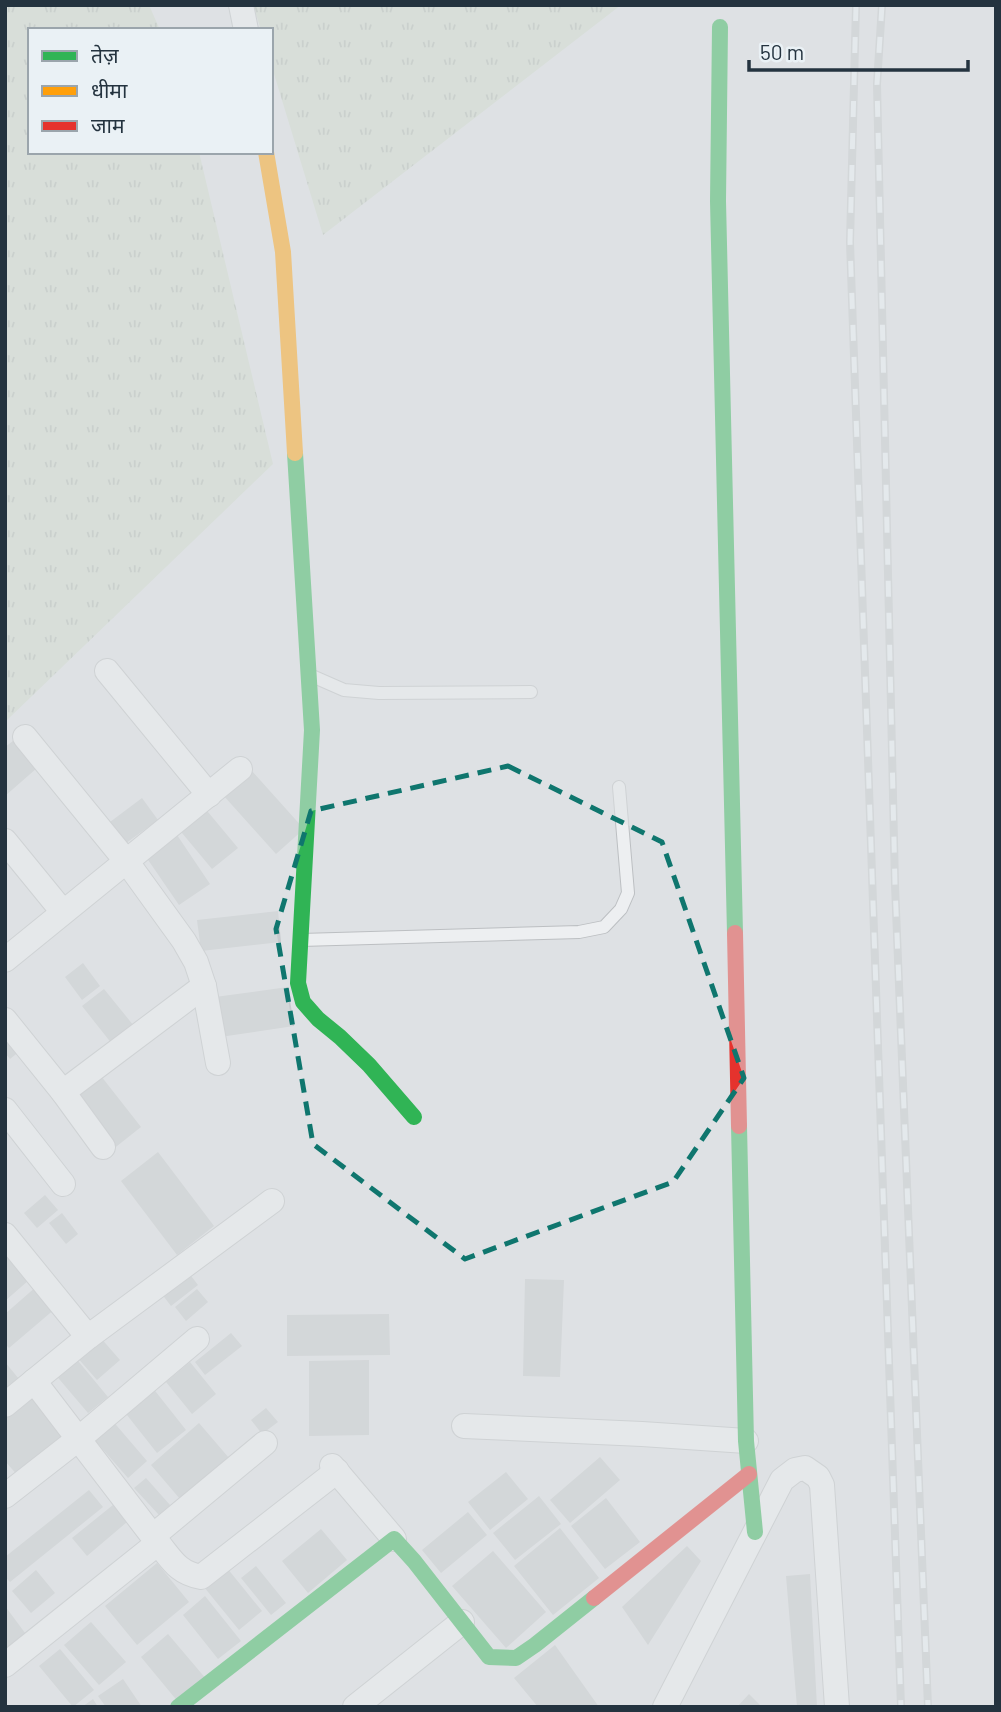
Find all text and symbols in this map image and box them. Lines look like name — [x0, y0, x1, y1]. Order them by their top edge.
legend — [28, 28, 273, 154]
scale bar — [749, 28, 968, 72]
text: 50 m — [760, 39, 804, 64]
text: तेज़ — [91, 42, 119, 67]
text: धीमा — [91, 77, 128, 102]
text: जाम — [91, 112, 125, 137]

